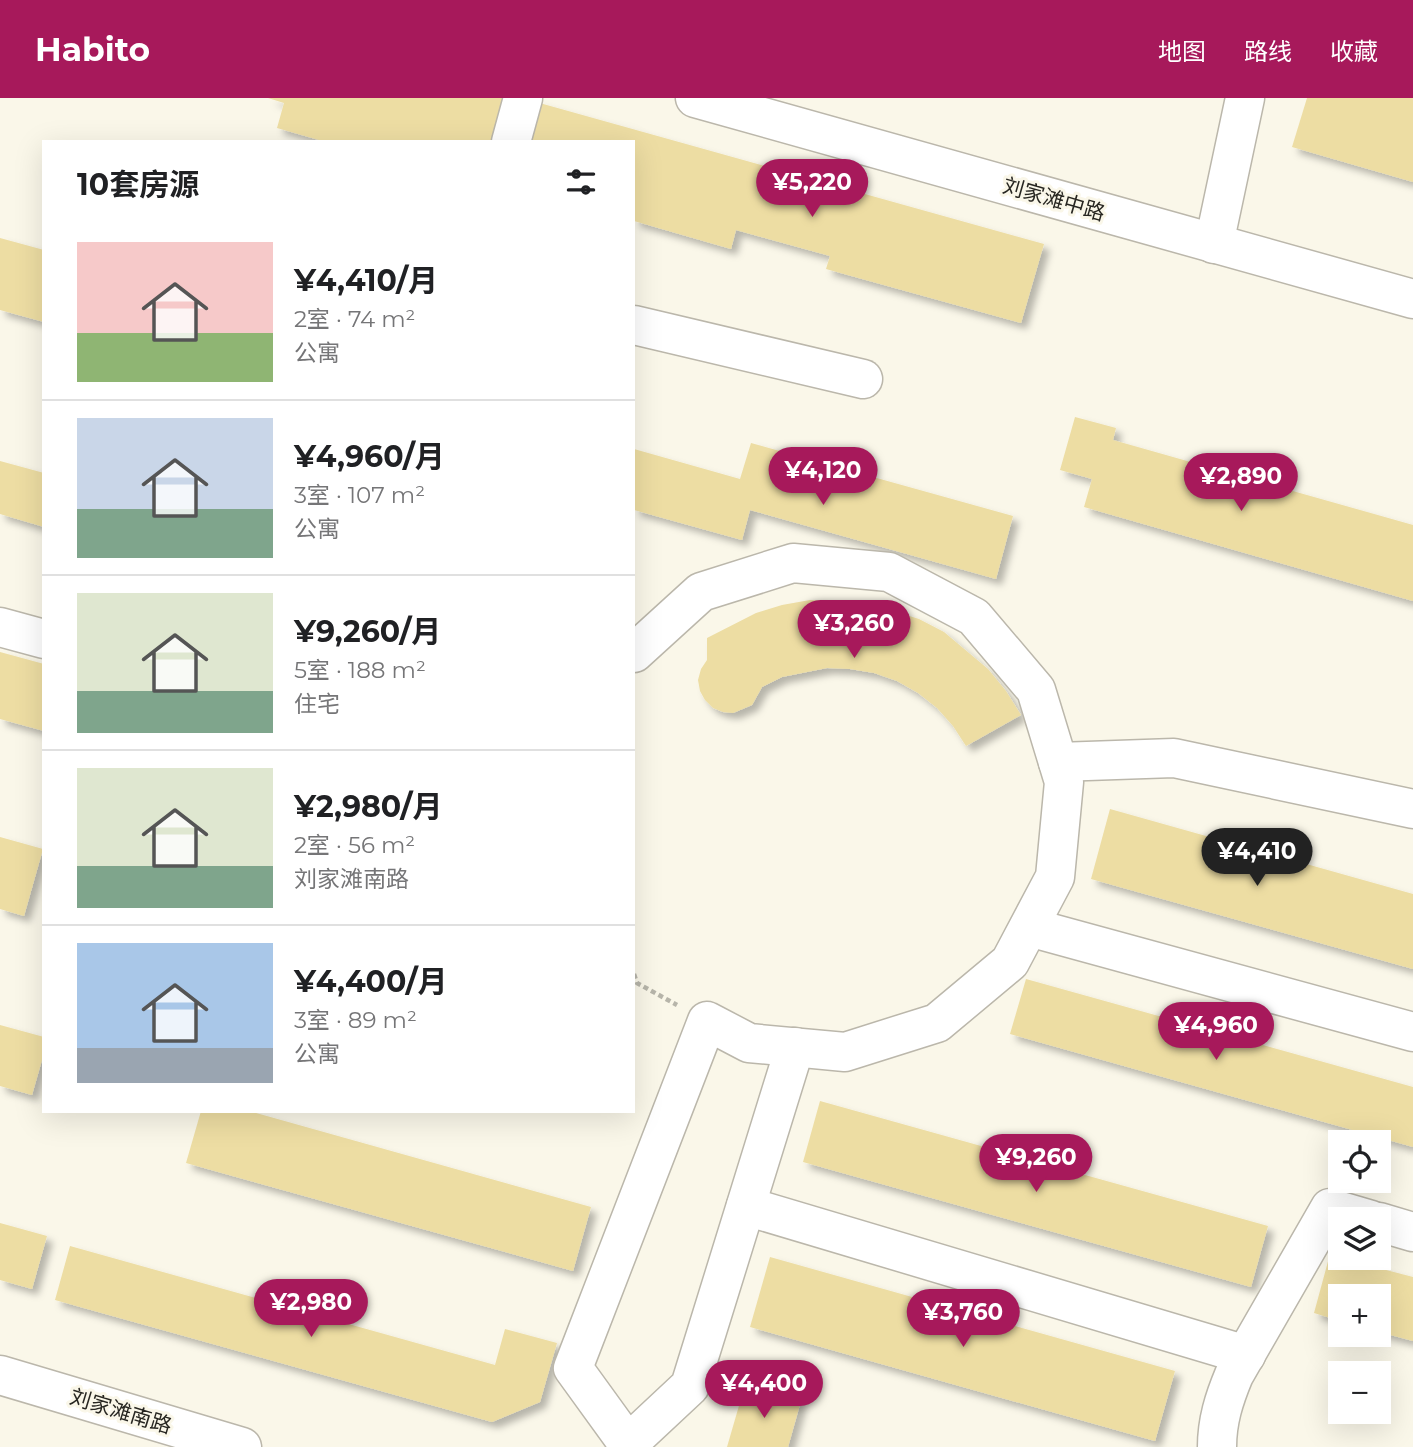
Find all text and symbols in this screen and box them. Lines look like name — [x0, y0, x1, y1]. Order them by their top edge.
text: Habito — [35, 29, 150, 69]
text: 地图 — [1158, 37, 1206, 66]
text: 路线 — [1244, 37, 1292, 66]
text: 收藏 — [1330, 37, 1378, 66]
pin: ¥5,220 — [755, 159, 869, 219]
icon: filters — [562, 163, 600, 201]
text: 10套房源 — [77, 166, 199, 203]
text: ¥5,220 — [772, 168, 852, 196]
street label: 刘家滩中路 — [1000, 173, 1108, 225]
text: ¥4,410/月 — [294, 262, 438, 299]
icon: home — [133, 270, 217, 354]
text: 2室 · 74 m² — [294, 305, 416, 333]
text: 公寓 — [294, 339, 340, 367]
text: ¥4,960/月 — [294, 438, 445, 475]
icon: home — [133, 446, 217, 530]
pin: ¥4,120 — [766, 448, 880, 507]
pin: ¥2,890 — [1184, 454, 1298, 513]
text: ¥4,120 — [785, 456, 861, 484]
text: ¥2,890 — [1200, 462, 1282, 490]
text: 3室 · 107 m² — [294, 481, 425, 509]
text: 公寓 — [294, 515, 340, 543]
pin: ¥3,260 — [797, 601, 911, 660]
text: ¥3,260 — [814, 609, 894, 637]
text: ¥9,260/月 — [294, 613, 441, 650]
icon: home — [133, 621, 217, 705]
text: 5室 · 188 m² — [294, 656, 426, 684]
text: 住宅 — [294, 690, 340, 718]
text: ¥2,980/月 — [294, 788, 442, 825]
icon: home — [133, 796, 217, 880]
pin: ¥4,410 — [1200, 828, 1314, 888]
text: 2室 · 56 m² — [294, 831, 415, 859]
text: ¥4,410 — [1218, 837, 1296, 865]
text: 刘家滩南路 — [294, 865, 409, 893]
text: ¥4,400/月 — [294, 963, 447, 1000]
icon: home — [133, 971, 217, 1055]
pin: ¥4,960 — [1159, 1002, 1273, 1062]
text: 3室 · 89 m² — [294, 1006, 417, 1034]
text: ¥4,960 — [1174, 1011, 1258, 1039]
text: 公寓 — [294, 1040, 340, 1068]
map controls — [1328, 1130, 1391, 1424]
button: locate — [1328, 1130, 1391, 1193]
pin: ¥9,260 — [979, 1134, 1093, 1194]
text: ¥9,260 — [995, 1143, 1077, 1171]
button: layers — [1328, 1207, 1391, 1270]
pin: ¥2,980 — [254, 1280, 368, 1339]
button: + — [1328, 1284, 1391, 1347]
text: ¥2,980 — [270, 1288, 352, 1316]
pin: ¥3,760 — [906, 1290, 1020, 1349]
text: ¥3,760 — [923, 1298, 1003, 1326]
pin: ¥4,400 — [707, 1360, 821, 1420]
button: − — [1328, 1361, 1391, 1424]
text: ¥4,400 — [721, 1369, 807, 1397]
street label: 刘家滩南路 — [67, 1384, 175, 1438]

